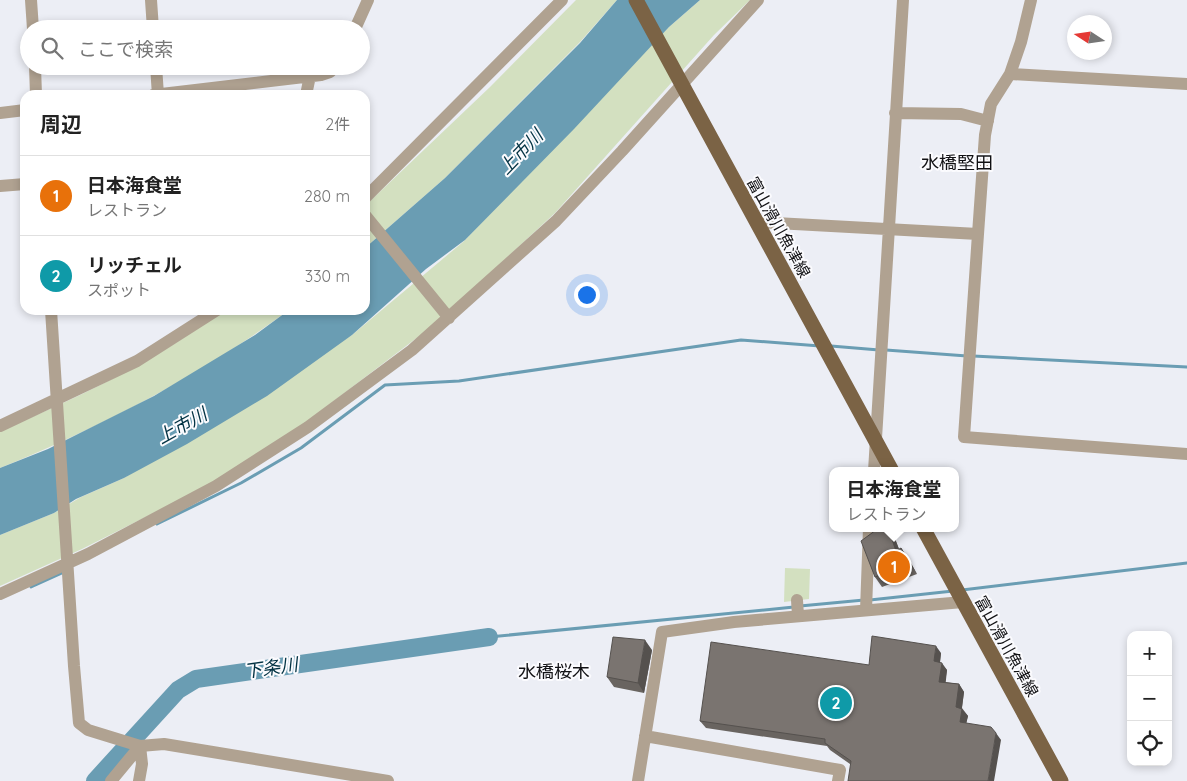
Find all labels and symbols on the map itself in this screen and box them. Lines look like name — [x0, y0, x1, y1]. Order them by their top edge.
north arrow — [1067, 15, 1112, 60]
water label: 上市川 — [494, 123, 549, 179]
district label: 水橋堅田 — [921, 151, 993, 174]
street label: 富山滑川魚津線 — [743, 173, 815, 281]
your location — [574, 282, 600, 308]
water label: 上市川 — [153, 401, 213, 449]
pin: 1 — [878, 548, 910, 586]
street label: 富山滑川魚津線 — [971, 592, 1043, 700]
water label: 下条川 — [243, 652, 301, 683]
district label: 水橋桜木 — [518, 660, 590, 683]
pin: 2 — [820, 684, 852, 722]

